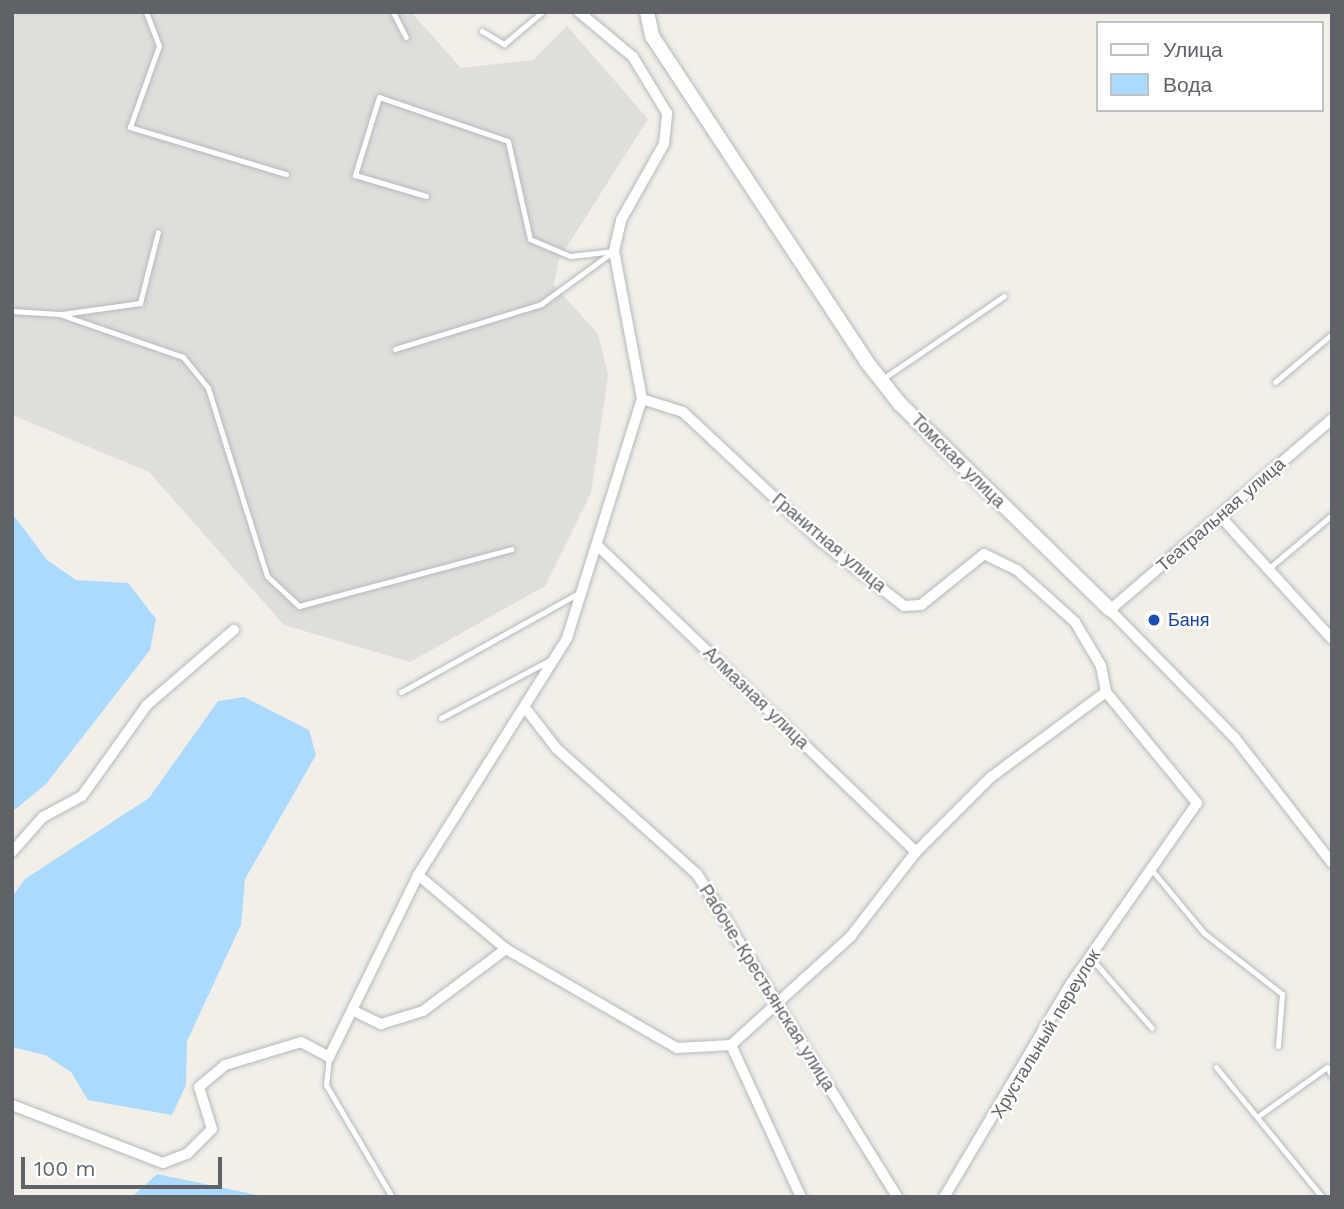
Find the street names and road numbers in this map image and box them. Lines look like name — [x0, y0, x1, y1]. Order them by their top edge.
street label: Томская улица — [906, 409, 1010, 513]
street label: Театральная улица — [1152, 453, 1290, 577]
street label: Гранитная улица — [768, 489, 890, 597]
street label: Алмазная улица — [699, 642, 813, 754]
street label: Рабоче-Крестьянская улица — [694, 881, 840, 1095]
street label: Хрустальный переулок — [987, 946, 1105, 1122]

